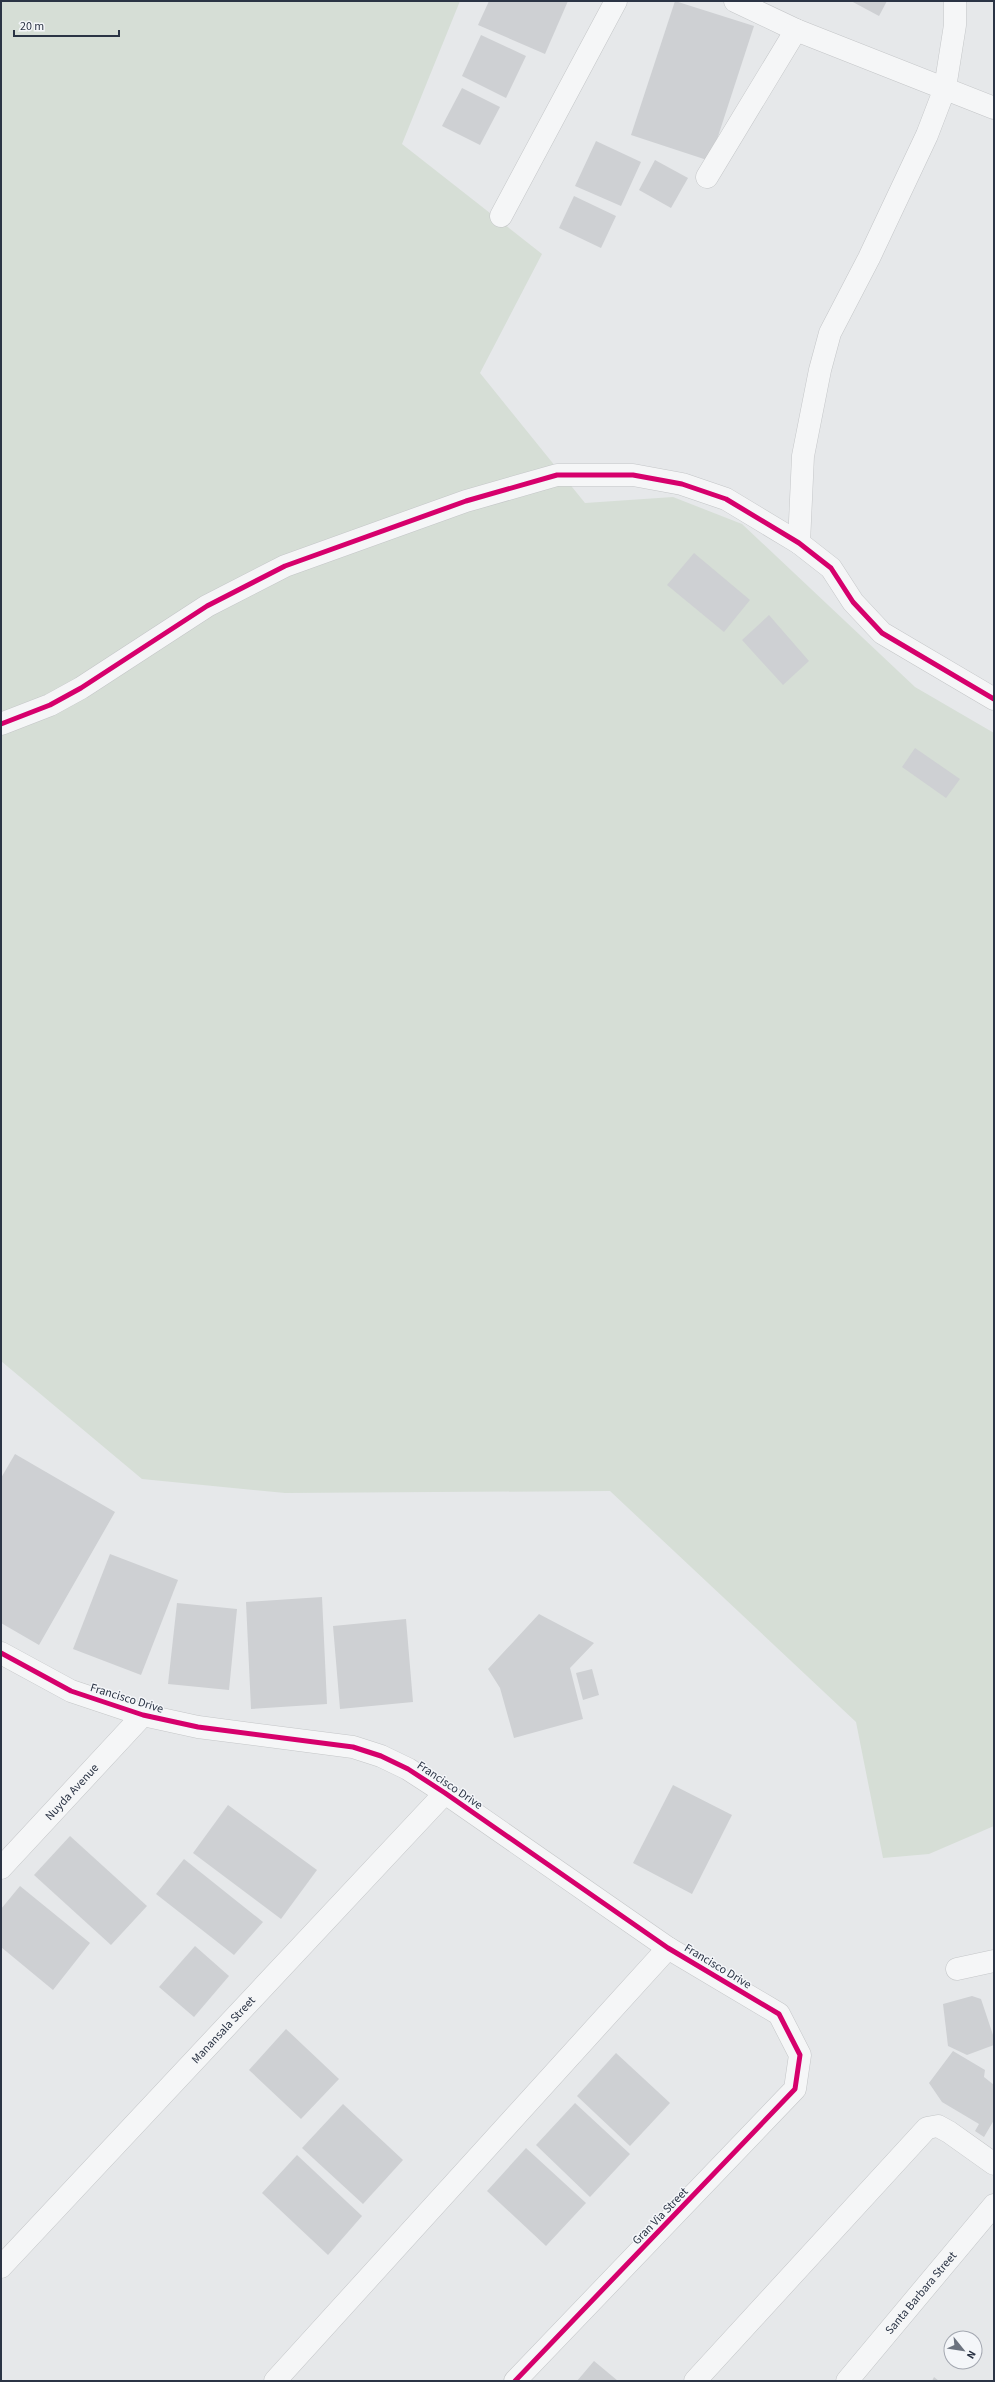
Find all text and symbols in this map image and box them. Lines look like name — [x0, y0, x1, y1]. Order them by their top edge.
scale bar — [14, 12, 119, 38]
text: 20 m — [20, 18, 44, 35]
street label: Francisco Drive — [88, 1679, 166, 1718]
street label: Francisco Drive — [414, 1757, 486, 1814]
street label: Nuyda Avenue — [41, 1760, 103, 1824]
street label: Francisco Drive — [681, 1940, 755, 1993]
street label: Manansala Street — [188, 1993, 259, 2068]
street label: Gran Via Street — [629, 2184, 692, 2249]
street label: Santa Barbara Street — [881, 2248, 961, 2338]
north arrow — [943, 2330, 983, 2370]
text: N — [963, 2348, 980, 2362]

